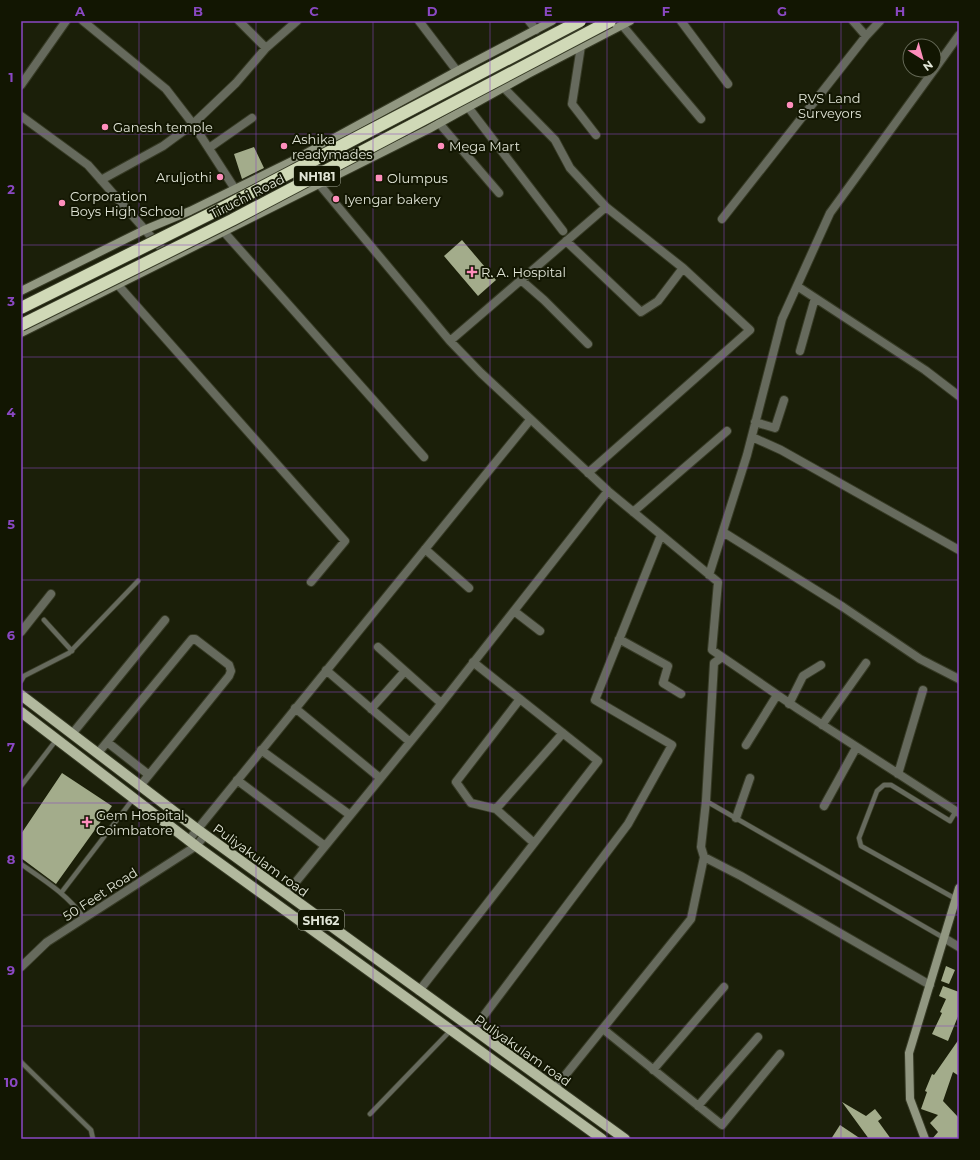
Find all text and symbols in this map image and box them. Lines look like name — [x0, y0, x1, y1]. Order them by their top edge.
text: A — [74, 3, 86, 19]
text: B — [193, 3, 203, 19]
text: C — [309, 3, 319, 19]
text: D — [427, 3, 438, 19]
text: E — [544, 3, 553, 19]
text: F — [662, 3, 670, 19]
text: G — [777, 3, 787, 19]
text: H — [895, 3, 905, 19]
north arrow — [902, 38, 942, 78]
text: N — [920, 58, 936, 74]
text: 1 — [8, 69, 14, 85]
place label: RVS Land Surveyors — [798, 90, 861, 121]
marker: RVS Land Surveyors — [785, 100, 795, 110]
place label: Ganesh temple — [113, 119, 213, 135]
marker: Ganesh temple — [100, 122, 110, 132]
place label: Ashika readymades — [292, 131, 373, 162]
place label: Mega Mart — [449, 138, 520, 154]
marker: Ashika readymades — [279, 141, 289, 151]
marker: Mega Mart — [436, 141, 446, 151]
road number: NH181 — [294, 166, 340, 186]
place label: Aruljothi — [156, 169, 212, 185]
street label: Tiruchi Road — [207, 170, 287, 222]
place label: Olumpus — [387, 170, 448, 186]
marker: Aruljothi — [215, 172, 225, 182]
marker: Olumpus — [374, 173, 384, 183]
text: 2 — [7, 181, 15, 197]
place label: Corporation Boys High School — [70, 188, 183, 219]
place label: Iyengar bakery — [344, 191, 442, 207]
marker: Iyengar bakery — [331, 194, 341, 204]
marker: Corporation Boys High School — [57, 198, 67, 208]
place label: R. A. Hospital — [481, 264, 566, 280]
marker: R. A. Hospital — [466, 266, 478, 278]
text: 3 — [6, 293, 15, 309]
text: 4 — [7, 404, 16, 420]
text: 5 — [7, 516, 15, 532]
text: 6 — [7, 627, 16, 643]
text: 7 — [7, 739, 15, 755]
place label: Gem Hospital, Coimbatore — [96, 807, 188, 838]
marker: Gem Hospital, Coimbatore — [81, 816, 93, 828]
street label: Puliyakulam road — [210, 820, 312, 900]
text: 8 — [7, 851, 16, 867]
street label: 50 Feet Road — [60, 864, 140, 924]
road number: SH162 — [298, 910, 344, 930]
text: 9 — [7, 962, 15, 978]
street label: Puliyakulam road — [472, 1011, 574, 1089]
text: 10 — [4, 1074, 18, 1090]

